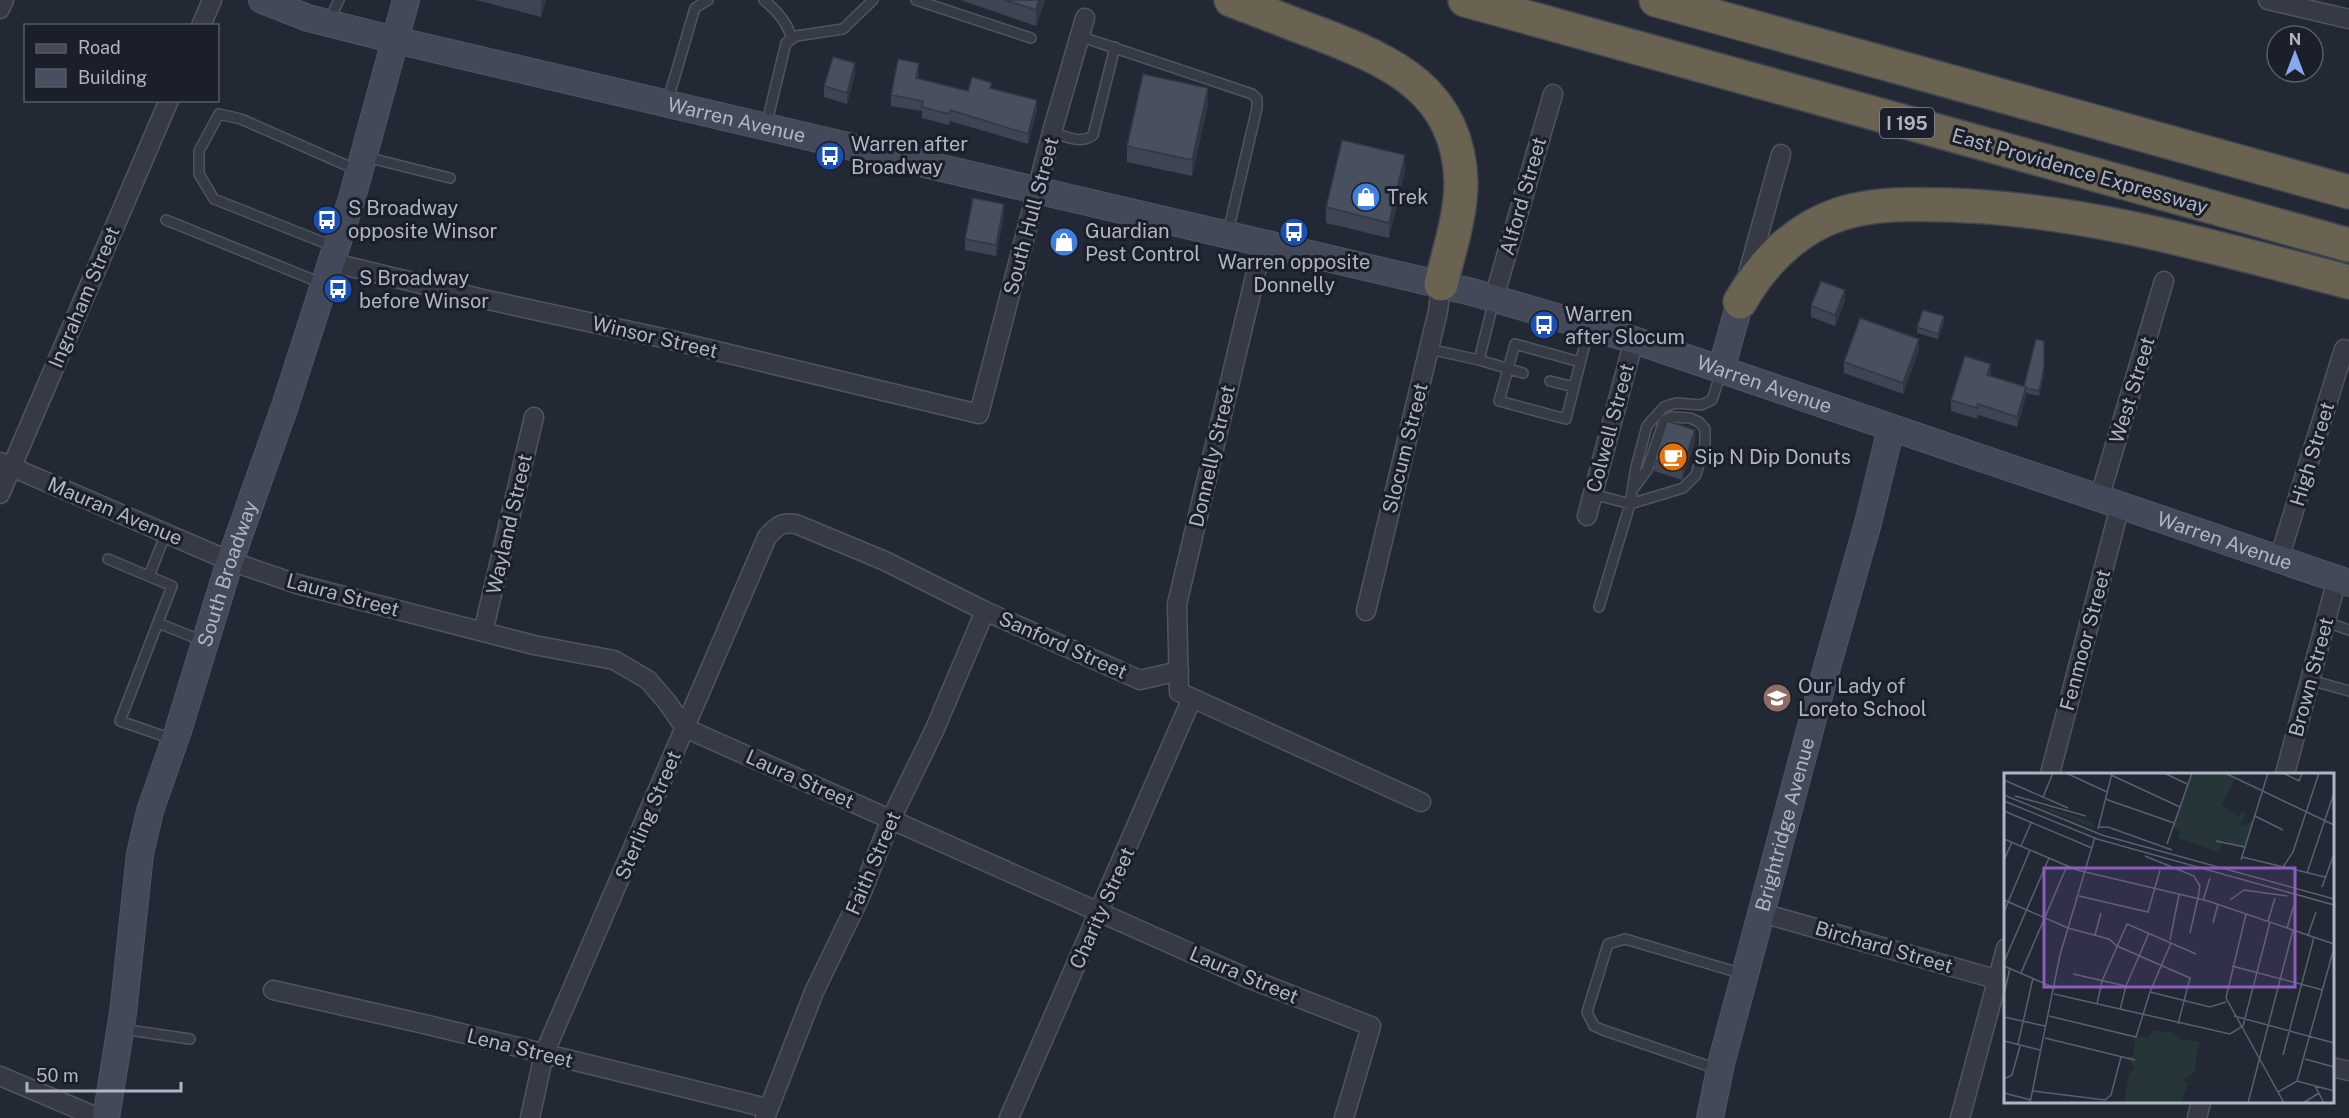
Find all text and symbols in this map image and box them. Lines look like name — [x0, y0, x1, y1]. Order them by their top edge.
legend — [24, 24, 219, 102]
north arrow — [2265, 24, 2325, 84]
text: N — [2289, 30, 2301, 49]
text: Road — [78, 37, 121, 58]
text: Building — [78, 67, 147, 88]
street label: Warren Avenue — [665, 92, 808, 148]
road number: I 195 — [1880, 108, 1934, 138]
street label: East Providence Expressway — [1949, 123, 2211, 219]
place label: Warren after Broadway — [851, 132, 968, 179]
street label: South Hull Street — [998, 134, 1064, 298]
street label: Alford Street — [1495, 134, 1551, 258]
bus stop icon: Warren after Broadway — [814, 140, 846, 172]
shop icon: Trek — [1350, 181, 1382, 213]
place label: Trek — [1387, 185, 1428, 209]
place label: S Broadway opposite Winsor — [348, 196, 498, 243]
bus stop icon: S Broadway opposite Winsor — [311, 204, 343, 236]
bus stop icon: Warren opposite Donnelly — [1278, 216, 1310, 248]
place label: Guardian Pest Control — [1085, 219, 1200, 266]
street label: Ingraham Street — [43, 223, 125, 371]
shop icon: Guardian Pest Control — [1048, 226, 1080, 258]
place label: Warren opposite Donnelly — [1218, 250, 1370, 297]
place label: S Broadway before Winsor — [359, 266, 489, 313]
bus stop icon: S Broadway before Winsor — [322, 273, 354, 305]
place label: Warren after Slocum — [1565, 302, 1685, 349]
bus stop icon: Warren after Slocum — [1528, 309, 1560, 341]
street label: Winsor Street — [590, 311, 720, 363]
street label: West Street — [2104, 334, 2160, 446]
street label: Warren Avenue — [1694, 350, 1835, 418]
street label: Colwell Street — [1581, 361, 1639, 495]
street label: Slocum Street — [1377, 380, 1433, 516]
street label: Donnelly Street — [1184, 383, 1240, 529]
street label: High Street — [2285, 399, 2339, 509]
cafe icon: Sip N Dip Donuts — [1657, 441, 1689, 473]
place label: Sip N Dip Donuts — [1694, 445, 1851, 469]
street label: Wayland Street — [481, 451, 537, 597]
street label: Mauran Avenue — [44, 472, 186, 550]
street label: South Broadway — [192, 497, 263, 650]
street label: Warren Avenue — [2154, 507, 2295, 575]
street label: Fenmoor Street — [2055, 567, 2115, 713]
street label: Laura Street — [284, 568, 402, 622]
street label: Sanford Street — [995, 606, 1131, 684]
street label: Brown Street — [2284, 615, 2338, 739]
place label: Our Lady of Loreto School — [1798, 674, 1927, 721]
school or university icon: Our Lady of Loreto School — [1761, 682, 1793, 714]
street label: Brightridge Avenue — [1750, 735, 1819, 914]
street label: Laura Street — [742, 744, 858, 814]
street label: Sterling Street — [610, 747, 686, 883]
inset map — [2004, 773, 2334, 1103]
street label: Faith Street — [840, 808, 906, 918]
street label: Charity Street — [1064, 843, 1140, 973]
street label: Birchard Street — [1812, 916, 1956, 978]
street label: Laura Street — [1186, 941, 1302, 1009]
street label: Lena Street — [465, 1023, 575, 1073]
scale bar — [27, 1055, 182, 1093]
text: 50 m — [36, 1065, 79, 1086]

